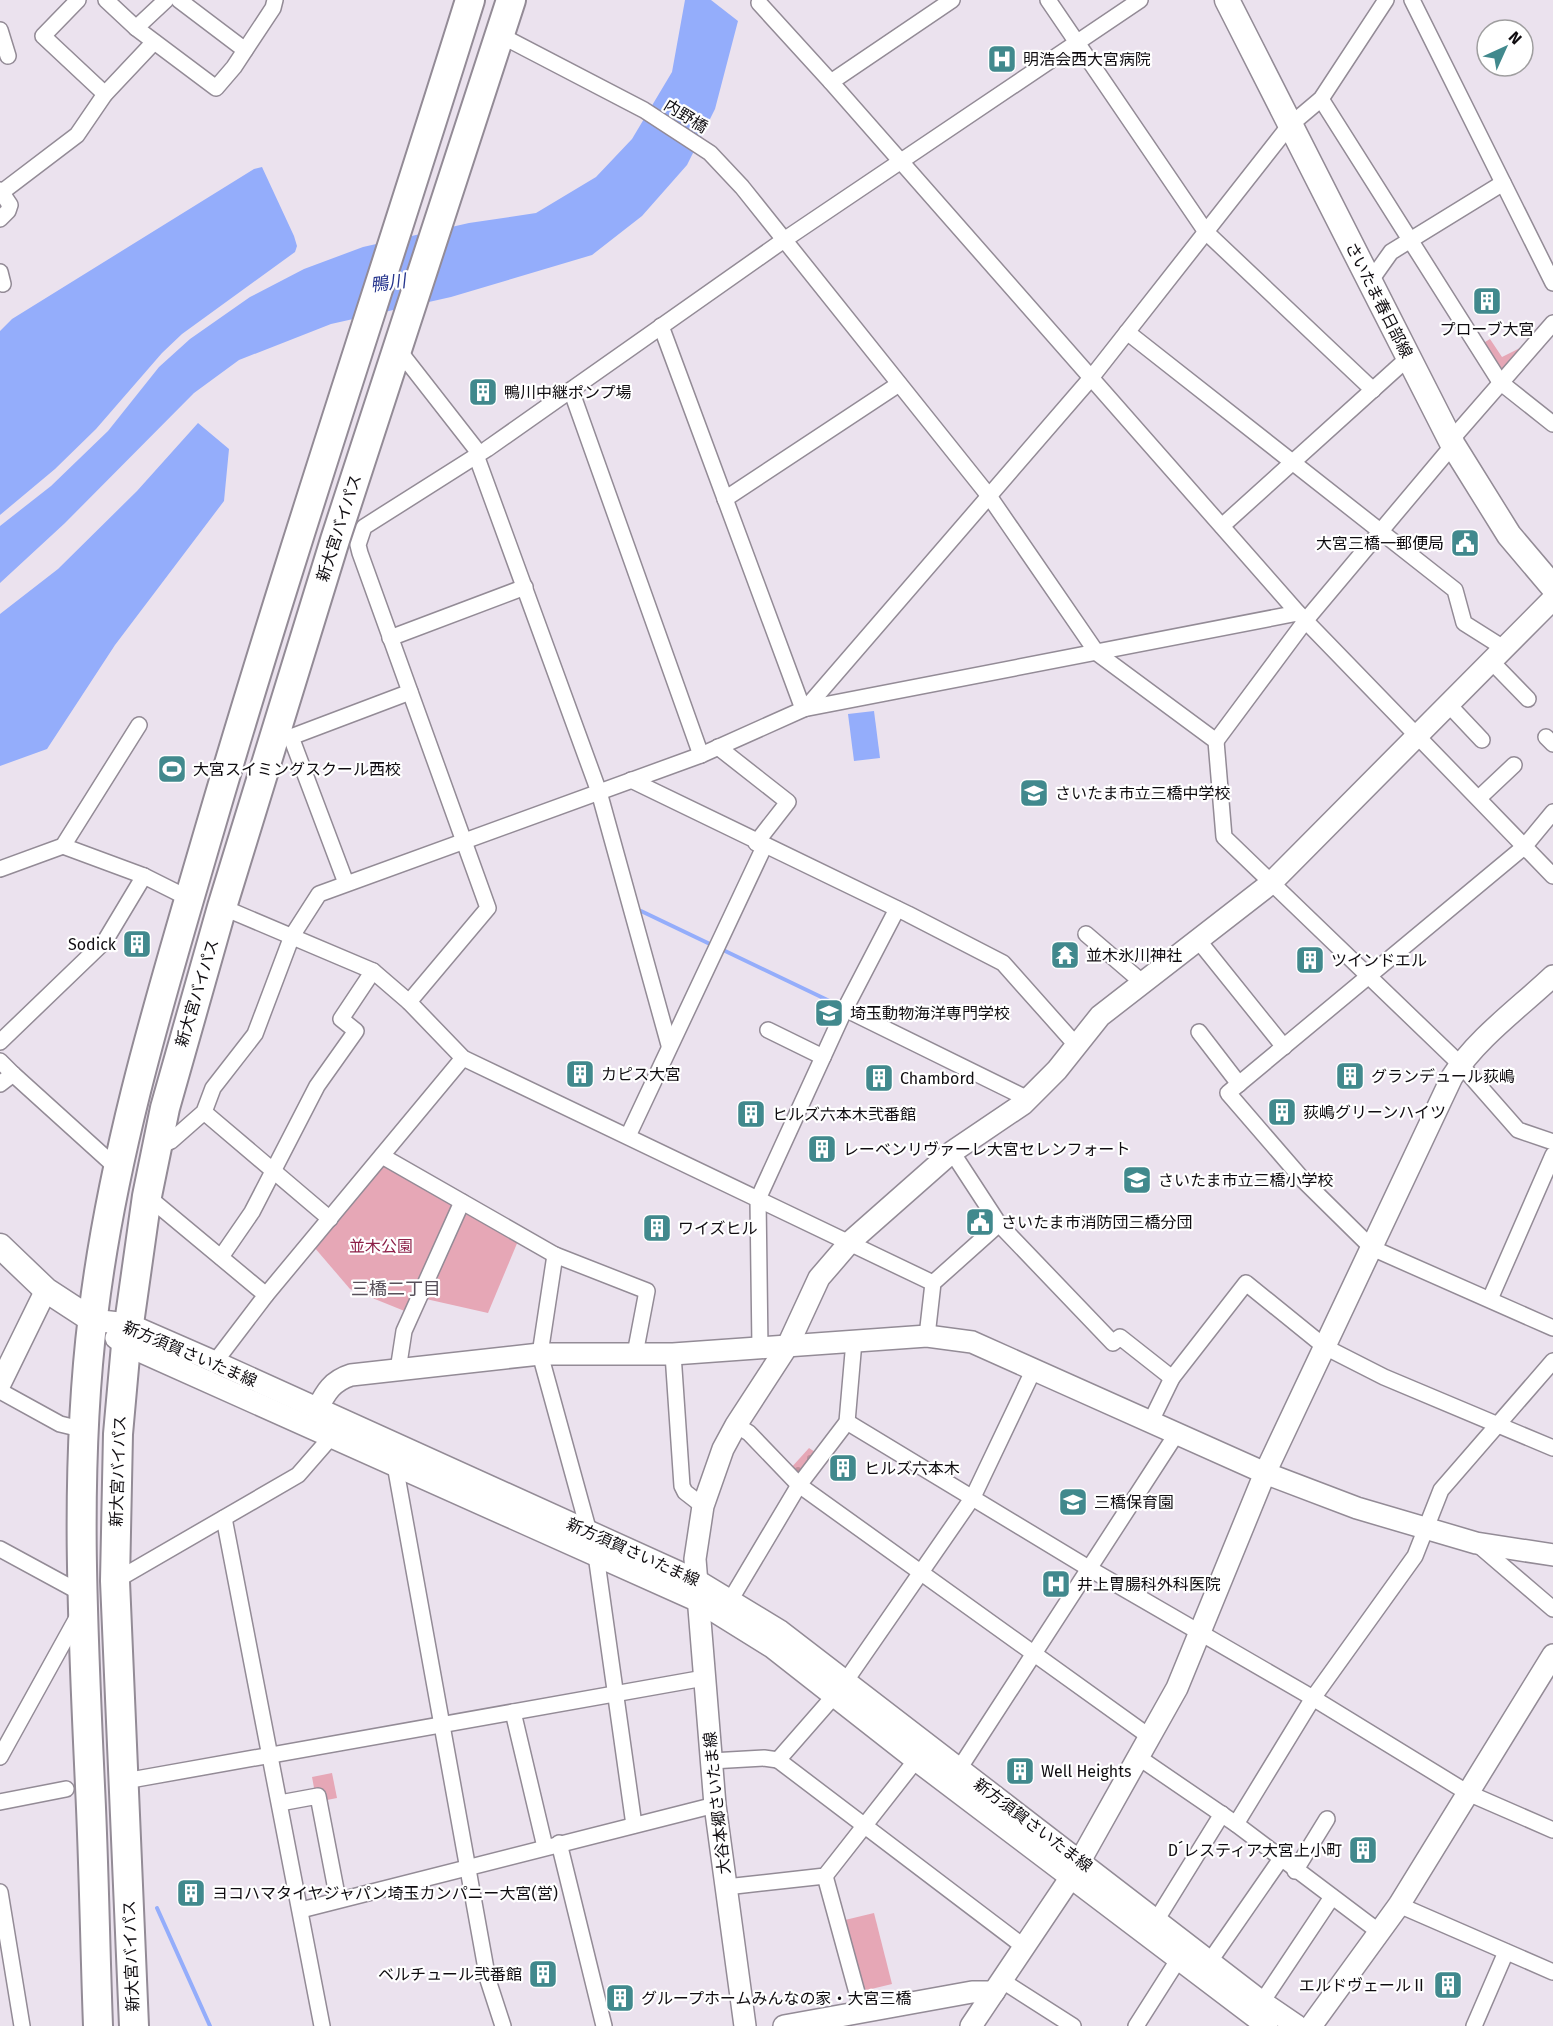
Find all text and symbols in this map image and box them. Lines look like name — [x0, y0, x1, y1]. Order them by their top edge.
north arrow — [1475, 18, 1535, 78]
text: N — [1505, 27, 1526, 48]
hospital icon: 明浩会西大宮病院 — [986, 43, 1018, 75]
place label: 明浩会西大宮病院 — [1023, 50, 1151, 69]
street label: 内野橋 — [661, 95, 711, 137]
street label: さいたま春日部線 — [1342, 239, 1416, 361]
water label: 鴨川 — [369, 269, 409, 296]
building icon: プローブ大宮 — [1471, 285, 1503, 317]
place label: プローブ大宮 — [1439, 320, 1535, 339]
building icon: 鴨川中継ポンプ場 — [467, 376, 499, 408]
place label: 鴨川中継ポンプ場 — [504, 383, 632, 402]
street label: 新大宮バイパス — [313, 472, 365, 584]
public building icon: 大宮三橋一郵便局 — [1449, 527, 1481, 559]
place label: 大宮三橋一郵便局 — [1316, 534, 1444, 553]
sports icon: 大宮スイミングスクール西校 — [156, 753, 188, 785]
place label: 大宮スイミングスクール西校 — [193, 760, 401, 779]
school or university icon: さいたま市立三橋中学校 — [1018, 777, 1050, 809]
place label: さいたま市立三橋中学校 — [1055, 784, 1231, 803]
building icon: Sodick — [121, 928, 153, 960]
place label: Sodick — [68, 935, 117, 954]
street label: 新大宮バイパス — [172, 937, 222, 1049]
temple icon: 並木氷川神社 — [1049, 939, 1081, 971]
building icon: ツインドエル — [1294, 944, 1326, 976]
place label: 並木氷川神社 — [1086, 946, 1182, 965]
place label: ツインドエル — [1331, 951, 1427, 970]
school or university icon: 埼玉動物海洋専門学校 — [813, 997, 845, 1029]
place label: 埼玉動物海洋専門学校 — [850, 1004, 1010, 1023]
building icon: カピス大宮 — [564, 1058, 596, 1090]
building icon: グランデュール荻嶋 — [1334, 1060, 1366, 1092]
building icon: Chambord — [863, 1062, 895, 1094]
place label: カピス大宮 — [601, 1065, 681, 1084]
place label: グランデュール荻嶋 — [1371, 1067, 1515, 1086]
place label: Chambord — [900, 1069, 975, 1088]
building icon: 荻嶋グリーンハイツ — [1266, 1096, 1298, 1128]
building icon: ヒルズ六本木弐番館 — [735, 1098, 767, 1130]
place label: 荻嶋グリーンハイツ — [1303, 1103, 1446, 1122]
place label: ヒルズ六本木弐番館 — [772, 1105, 916, 1124]
building icon: レーベンリヴァーレ大宮セレンフォート — [806, 1133, 838, 1165]
place label: レーベンリヴァーレ大宮セレンフォート — [843, 1140, 1131, 1159]
school or university icon: さいたま市立三橋小学校 — [1121, 1164, 1153, 1196]
place label: さいたま市立三橋小学校 — [1158, 1171, 1334, 1190]
public building icon: さいたま市消防団三橋分団 — [964, 1206, 996, 1238]
building icon: ワイズヒル — [641, 1212, 673, 1244]
place label: さいたま市消防団三橋分団 — [1001, 1213, 1193, 1232]
place label: ワイズヒル — [678, 1219, 758, 1238]
park label: 並木公園 — [349, 1237, 413, 1256]
district label: 三橋二丁目 — [351, 1278, 441, 1300]
street label: 新方須賀さいたま線 — [120, 1317, 260, 1391]
street label: 新大宮バイパス — [107, 1415, 129, 1527]
building icon: ヒルズ六本木 — [827, 1452, 859, 1484]
place label: ヒルズ六本木 — [864, 1459, 960, 1478]
school or university icon: 三橋保育園 — [1057, 1486, 1089, 1518]
place label: 三橋保育園 — [1094, 1493, 1174, 1512]
street label: 新方須賀さいたま線 — [564, 1514, 702, 1590]
hospital icon: 井上胃腸科外科医院 — [1040, 1568, 1072, 1600]
place label: 井上胃腸科外科医院 — [1077, 1575, 1221, 1594]
street label: 大谷本郷さいたま線 — [700, 1731, 734, 1875]
building icon: Well Heights — [1004, 1755, 1036, 1787]
place label: Well Heights — [1041, 1762, 1131, 1781]
street label: 新方須賀さいたま線 — [970, 1774, 1096, 1876]
building icon: D´レスティア大宮上小町 — [1347, 1834, 1379, 1866]
place label: D´レスティア大宮上小町 — [1168, 1840, 1342, 1860]
building icon: ヨコハマタイヤジャパン埼玉カンパニー大宮(営) — [175, 1877, 207, 1909]
place label: ヨコハマタイヤジャパン埼玉カンパニー大宮(営) — [212, 1884, 558, 1903]
street label: 新大宮バイパス — [120, 1900, 142, 2012]
building icon: ベルチュール弐番館 — [527, 1958, 559, 1990]
place label: ベルチュール弐番館 — [378, 1965, 522, 1984]
building icon: エルドヴェールⅡ — [1432, 1969, 1464, 2001]
place label: エルドヴェールⅡ — [1299, 1976, 1427, 1995]
building icon: グループホームみんなの家・大宮三橋 — [604, 1982, 636, 2014]
place label: グループホームみんなの家・大宮三橋 — [641, 1989, 912, 2008]

